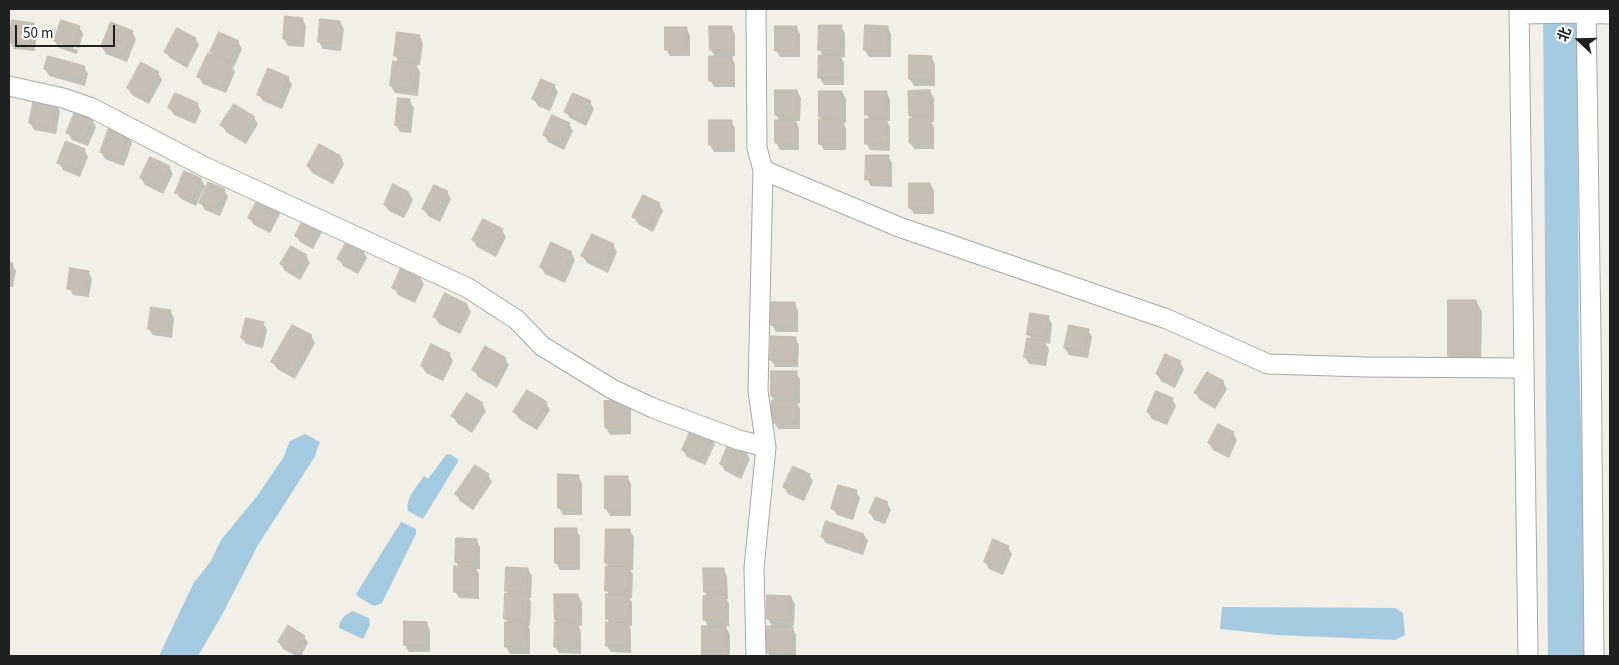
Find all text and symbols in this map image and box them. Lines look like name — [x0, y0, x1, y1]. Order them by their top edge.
scale bar — [18, 15, 118, 47]
north arrow — [1554, 15, 1604, 65]
text: 50 m — [23, 23, 53, 44]
text: 北 — [1553, 25, 1577, 45]

